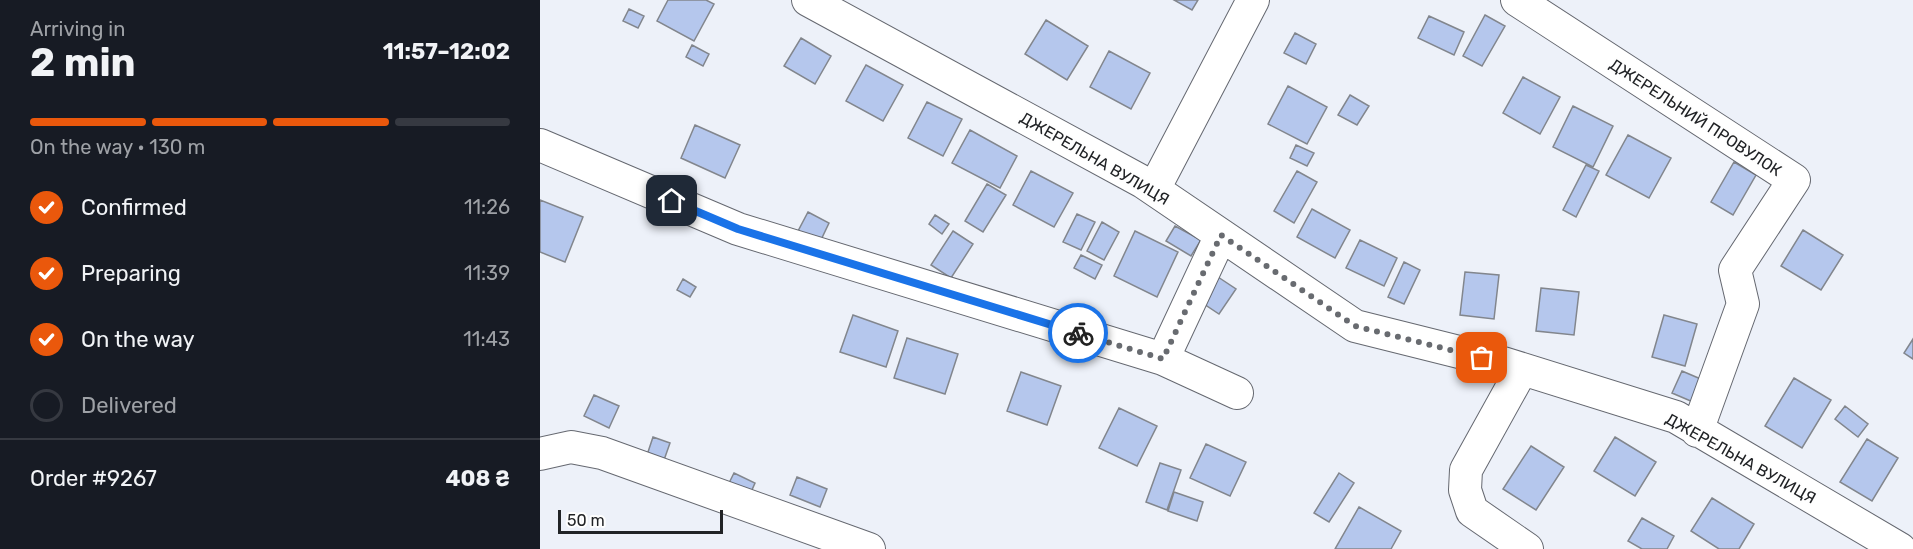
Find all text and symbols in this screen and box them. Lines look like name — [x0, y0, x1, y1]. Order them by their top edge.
text: Arriving in — [30, 17, 125, 41]
text: 11:57–12:02 — [383, 38, 510, 65]
text: 2 min — [30, 40, 136, 86]
street label: ДЖЕРЕЛЬНИЙ ПРОВУЛОК — [1606, 55, 1785, 180]
street label: ДЖЕРЕЛЬНА ВУЛИЦЯ — [1017, 108, 1173, 209]
text: On the way · 130 m — [30, 135, 205, 159]
pin — [646, 175, 697, 226]
icon: home — [655, 184, 688, 217]
icon: check — [30, 191, 63, 224]
text: Confirmed — [81, 194, 187, 221]
text: 11:26 — [464, 195, 510, 219]
icon: check — [30, 257, 63, 290]
text: Preparing — [81, 260, 181, 287]
text: 11:39 — [464, 261, 510, 285]
courier — [1048, 303, 1108, 363]
icon: bike — [1062, 317, 1095, 350]
icon: check — [30, 323, 63, 356]
text: On the way — [81, 326, 195, 353]
text: 11:43 — [463, 327, 510, 351]
pin — [1456, 332, 1507, 383]
icon: bag — [1465, 341, 1498, 374]
text: Delivered — [81, 392, 177, 419]
street label: ДЖЕРЕЛЬНА ВУЛИЦЯ — [1662, 409, 1819, 508]
text: Order #9267 — [30, 465, 157, 492]
text: 408 ₴ — [446, 465, 510, 492]
scale bar — [558, 507, 723, 534]
text: 50 m — [567, 511, 605, 530]

